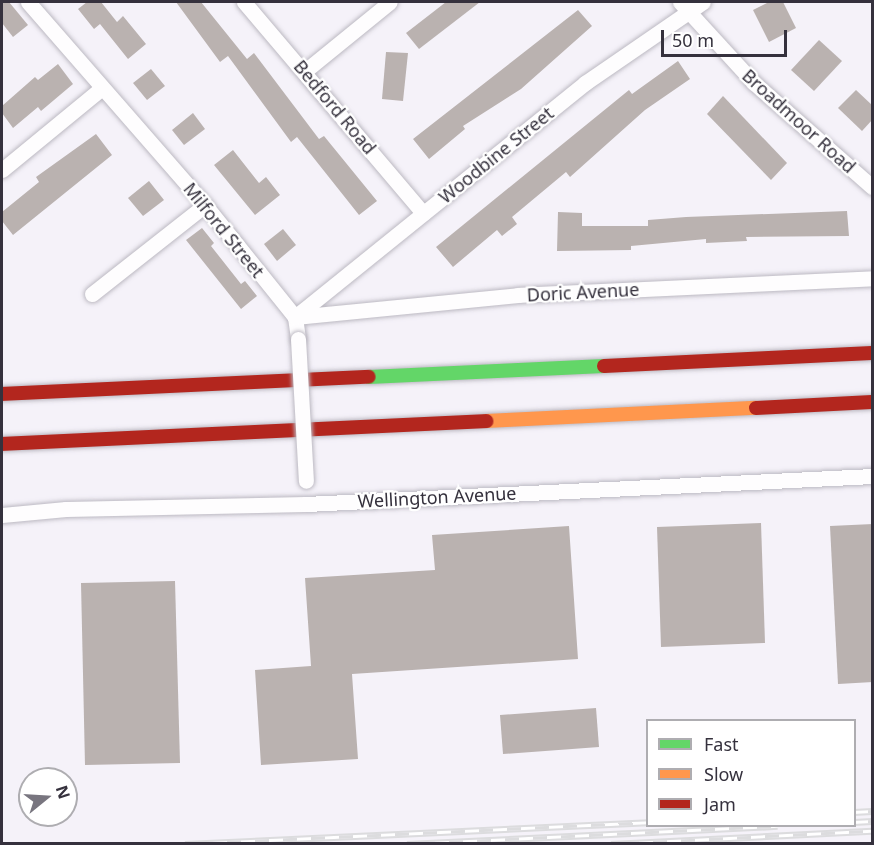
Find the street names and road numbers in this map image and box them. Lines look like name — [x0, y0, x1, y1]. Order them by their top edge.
street label: Bedford Road — [289, 56, 381, 158]
street label: Broadmoor Road — [738, 65, 860, 177]
street label: Woodbine Street — [434, 102, 558, 208]
street label: Milford Street — [179, 178, 269, 282]
street label: Doric Avenue — [526, 278, 640, 306]
street label: Wellington Avenue — [357, 482, 517, 512]

